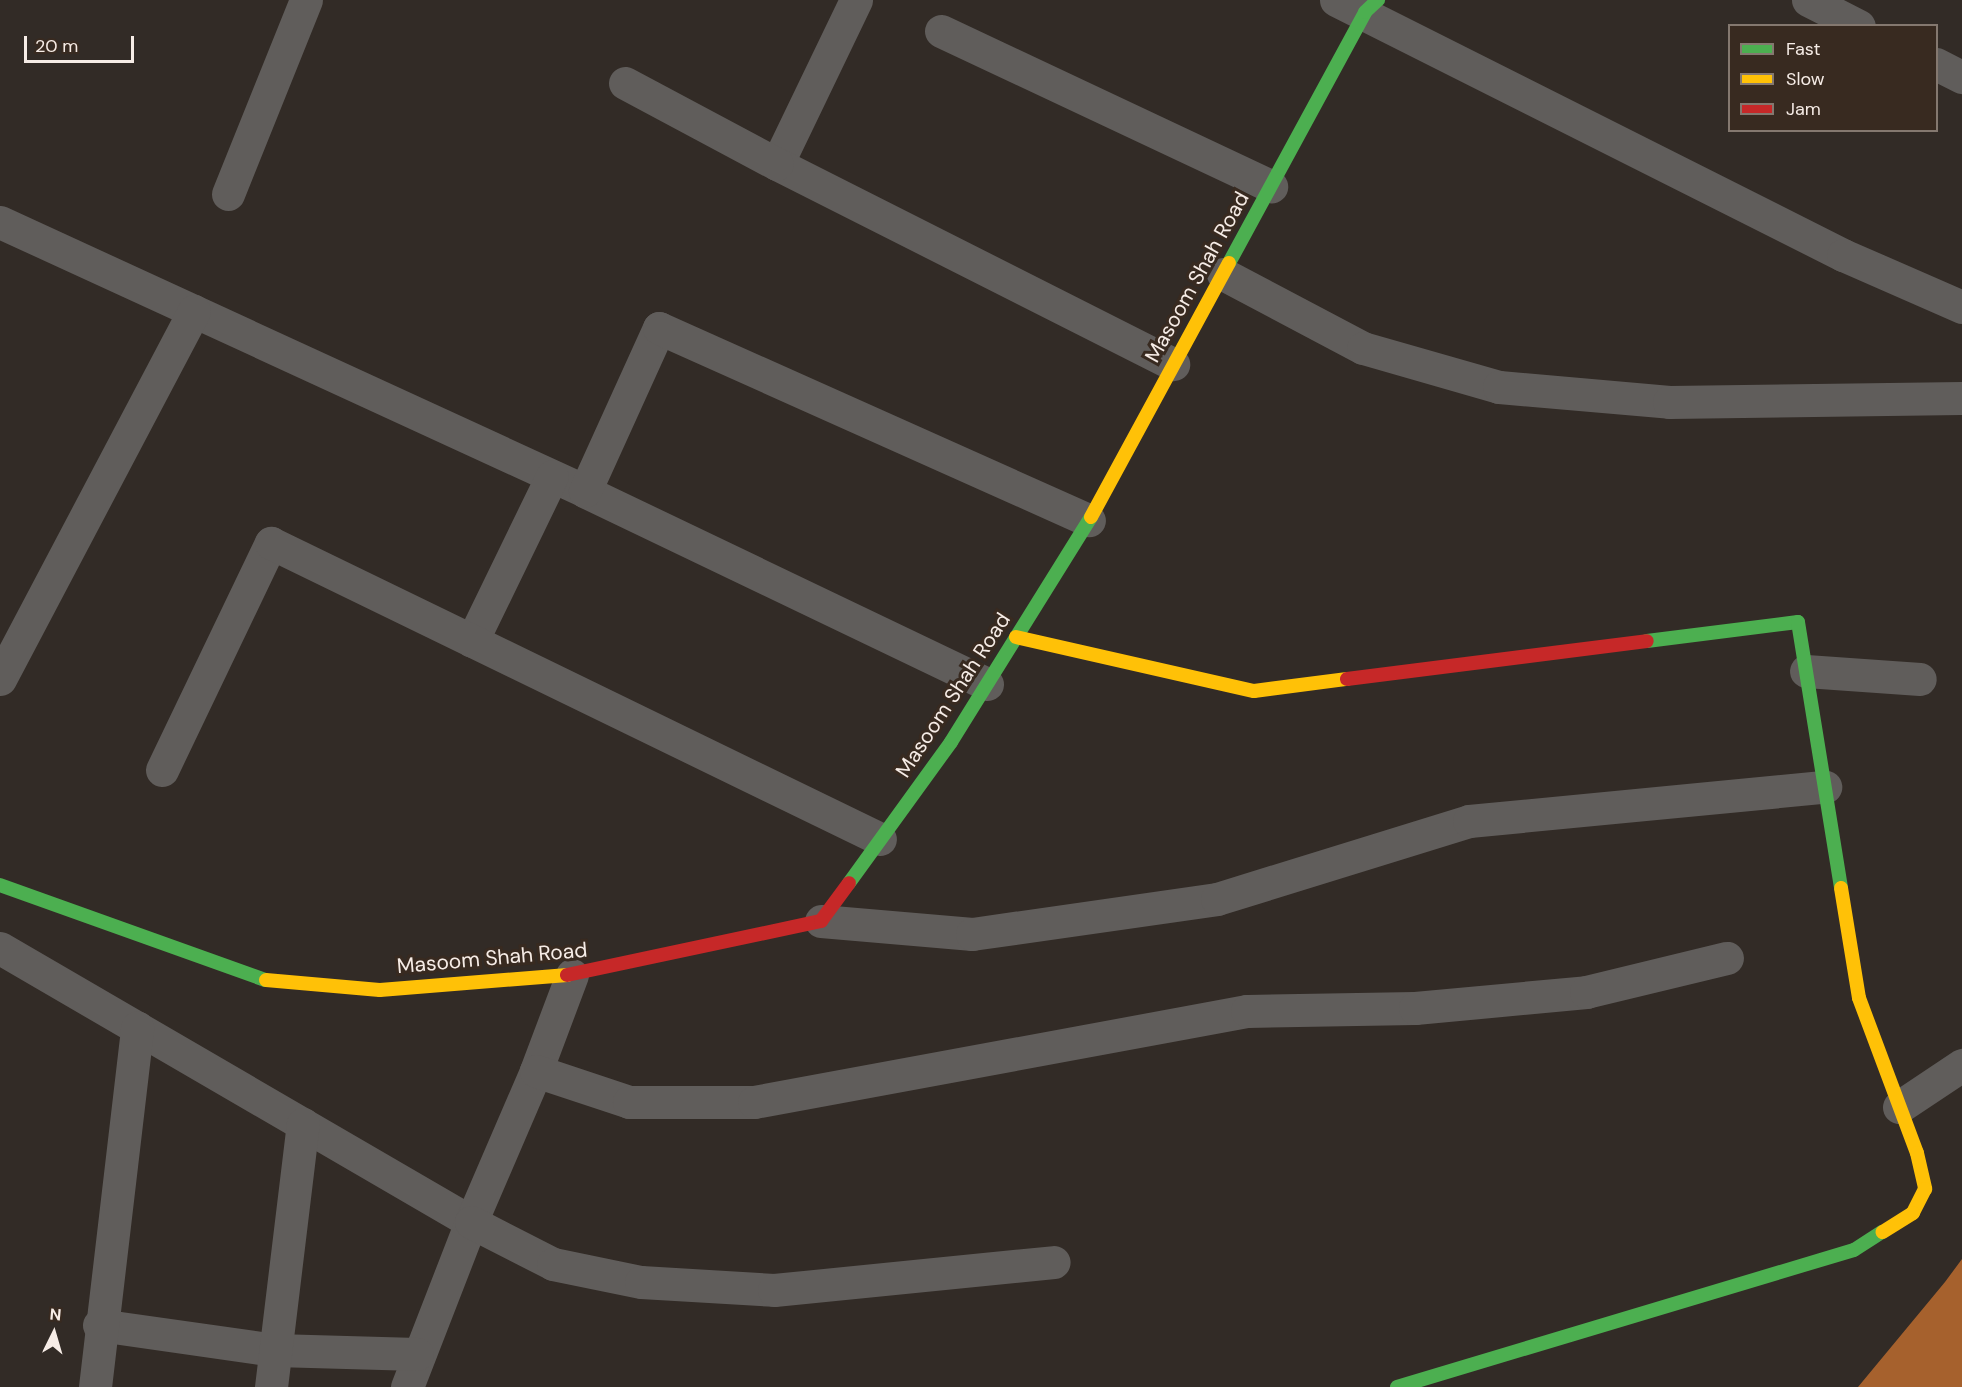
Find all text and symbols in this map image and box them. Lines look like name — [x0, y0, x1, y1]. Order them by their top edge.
scale bar — [27, 24, 136, 62]
legend — [1728, 24, 1938, 132]
text: 20 m — [35, 34, 78, 58]
text: Fast — [1786, 37, 1821, 61]
text: Slow — [1786, 67, 1825, 91]
text: Jam — [1786, 97, 1821, 121]
street label: Masoom Shah Road — [1140, 187, 1254, 367]
street label: Masoom Shah Road — [890, 608, 1016, 782]
street label: Masoom Shah Road — [396, 937, 588, 979]
north arrow — [24, 1303, 84, 1363]
text: N — [49, 1304, 62, 1326]

